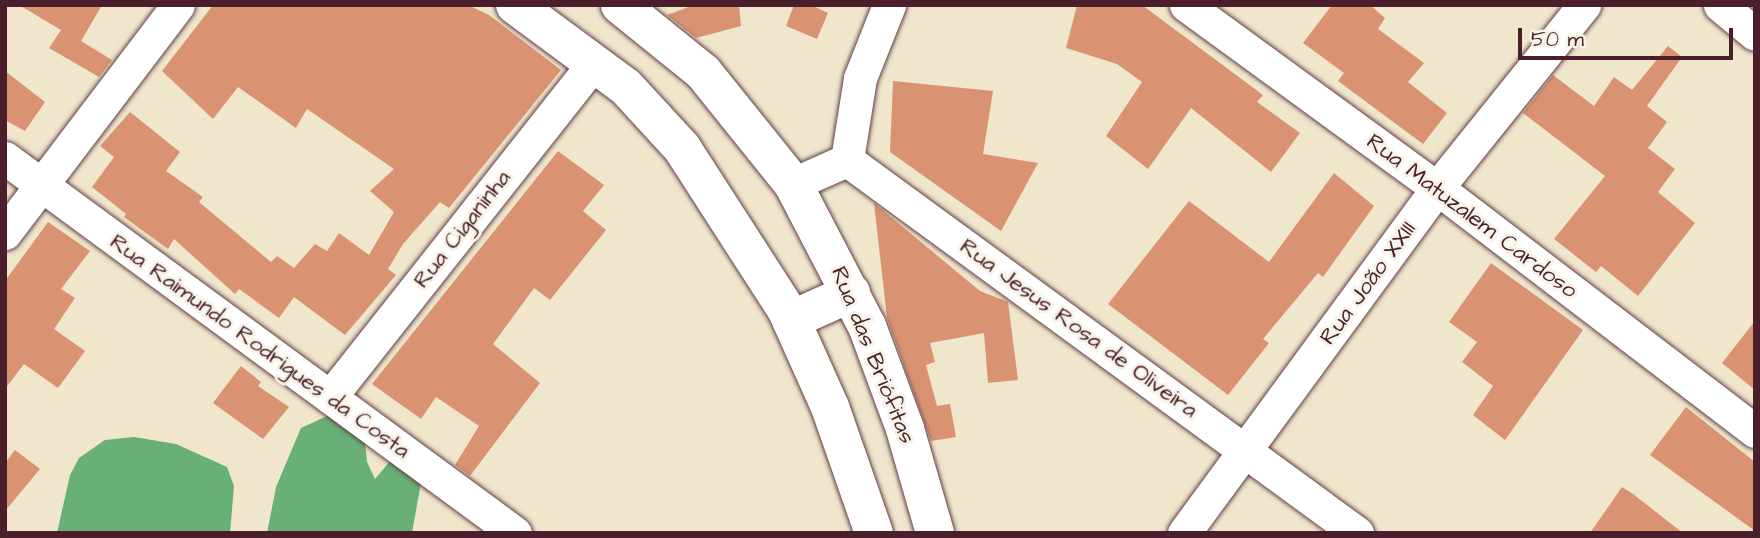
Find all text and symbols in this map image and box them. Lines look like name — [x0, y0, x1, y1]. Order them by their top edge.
scale bar — [1522, 14, 1737, 58]
text: 50 m — [1531, 25, 1584, 54]
street label: Rua Matuzalem Cardoso — [1361, 128, 1583, 304]
street label: Rua Ciganinha — [407, 165, 517, 293]
street label: Rua João XXIII — [1314, 216, 1422, 350]
street label: Rua Raimundo Rodrigues da Costa — [105, 228, 415, 464]
street label: Rua Jesus Rosa de Oliveira — [955, 232, 1203, 424]
street label: Rua das Briófitas — [825, 262, 921, 448]

